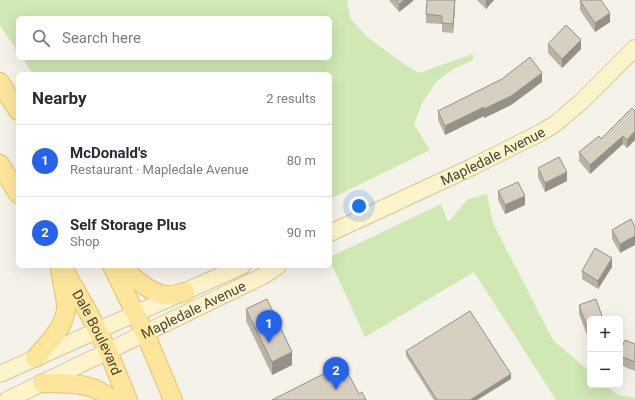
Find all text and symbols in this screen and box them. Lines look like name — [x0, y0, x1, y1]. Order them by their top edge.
search box — [16, 16, 332, 60]
icon: search — [30, 27, 52, 49]
text: Search here — [62, 29, 141, 47]
text: Nearby — [32, 88, 87, 108]
text: 2 results — [266, 91, 316, 106]
street label: Mapledale Avenue — [438, 124, 548, 188]
text: McDonald's — [70, 144, 148, 162]
text: 1 — [41, 153, 49, 168]
text: 80 m — [287, 153, 316, 168]
text: Restaurant · Mapledale Avenue — [70, 162, 249, 177]
your location — [349, 196, 369, 216]
text: Self Storage Plus — [70, 216, 186, 234]
text: 2 — [41, 225, 49, 240]
text: 90 m — [287, 225, 316, 240]
text: Shop — [70, 234, 100, 249]
street label: Mapledale Avenue — [138, 278, 248, 342]
street label: Dale Boulevard — [69, 287, 125, 377]
pin: 1 — [256, 310, 282, 343]
map controls — [587, 316, 623, 388]
button: + — [587, 316, 623, 352]
button: − — [587, 352, 623, 388]
pin: 2 — [323, 357, 349, 390]

